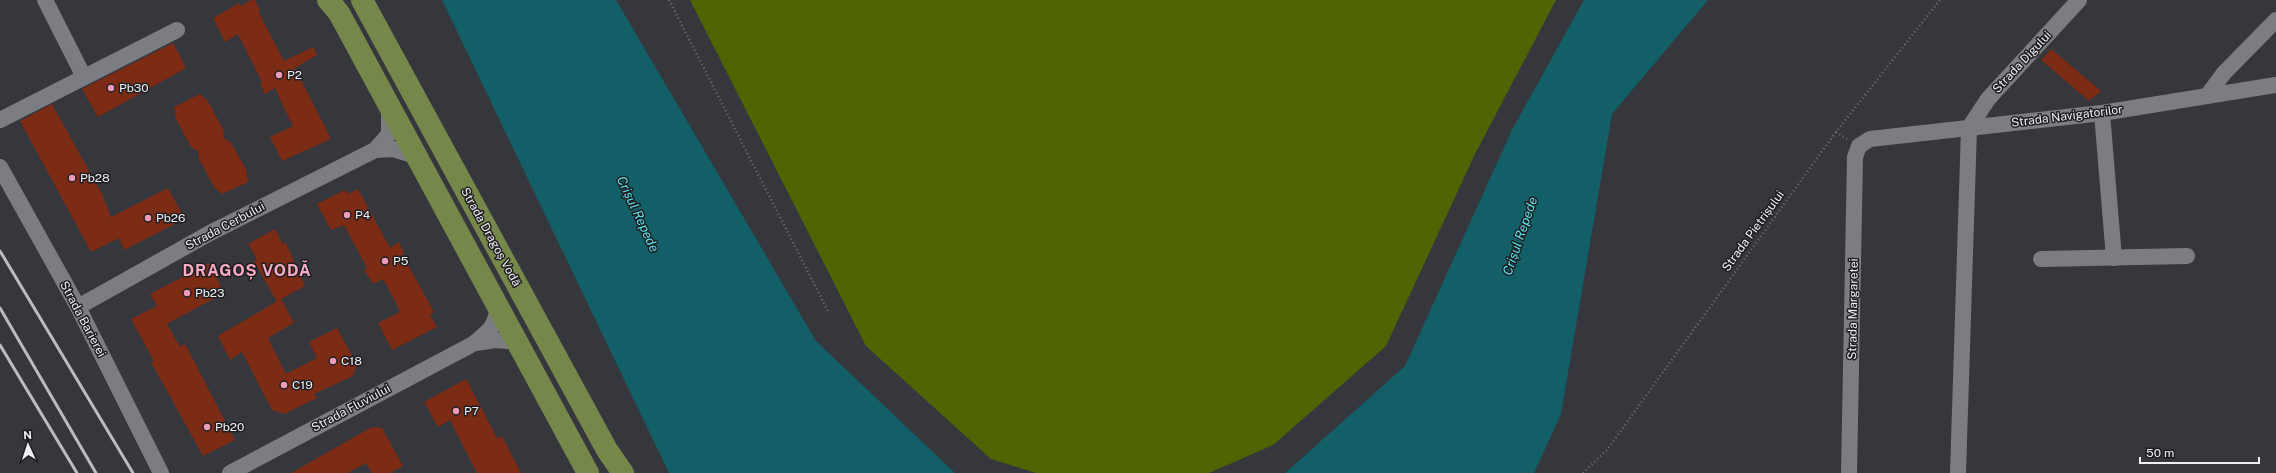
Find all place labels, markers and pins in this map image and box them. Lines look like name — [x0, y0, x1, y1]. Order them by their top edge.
place label: P2 — [287, 68, 302, 82]
marker: P2 — [274, 70, 284, 80]
place label: Pb30 — [119, 81, 149, 95]
marker: Pb30 — [106, 83, 116, 93]
place label: Pb28 — [80, 171, 110, 185]
marker: Pb28 — [67, 173, 77, 183]
place label: P4 — [355, 208, 371, 222]
marker: P4 — [342, 210, 352, 220]
place label: Pb26 — [156, 211, 185, 225]
marker: Pb26 — [143, 213, 153, 223]
place label: P5 — [393, 254, 409, 268]
marker: P5 — [380, 256, 390, 266]
place label: Pb23 — [195, 286, 225, 300]
marker: Pb23 — [182, 288, 192, 298]
place label: C18 — [341, 354, 362, 368]
marker: C18 — [328, 356, 338, 366]
place label: C19 — [292, 378, 313, 392]
marker: C19 — [279, 380, 289, 390]
place label: P7 — [464, 404, 479, 418]
marker: P7 — [451, 406, 461, 416]
place label: Pb20 — [215, 420, 244, 434]
marker: Pb20 — [202, 422, 212, 432]

